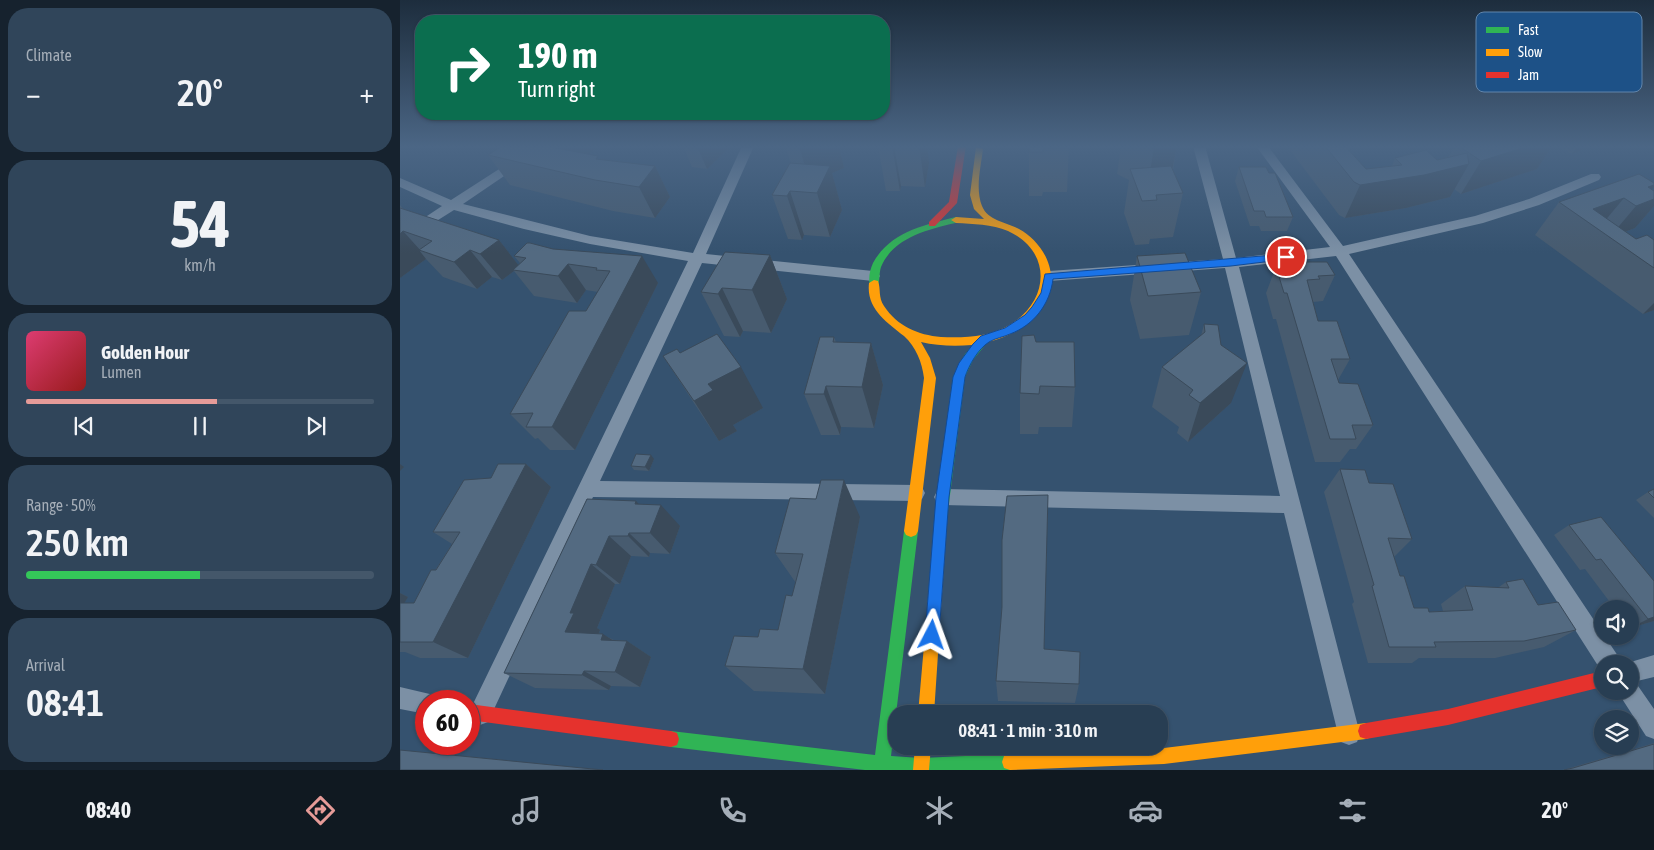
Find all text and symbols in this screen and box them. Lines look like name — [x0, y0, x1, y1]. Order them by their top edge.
legend — [1476, 12, 1642, 92]
text: Fast — [1518, 22, 1539, 38]
icon: right — [435, 35, 500, 100]
text: 190 m — [518, 35, 597, 75]
text: Slow — [1518, 44, 1543, 60]
text: Climate — [26, 46, 72, 64]
text: Jam — [1518, 67, 1539, 83]
text: 20° — [177, 71, 223, 114]
text: Turn right — [518, 76, 595, 102]
text: − — [26, 77, 41, 109]
text: + — [359, 77, 374, 109]
text: 54 — [169, 186, 231, 261]
pin — [1265, 236, 1307, 278]
icon: arrive — [1272, 243, 1300, 271]
text: km/h — [184, 256, 216, 274]
text: Golden Hour — [101, 341, 189, 363]
text: Lumen — [101, 363, 141, 381]
icon: previous — [70, 412, 98, 440]
icon: pause — [186, 412, 214, 440]
icon: next — [302, 412, 330, 440]
text: Range · 50% — [26, 496, 96, 514]
text: 250 km — [26, 521, 129, 564]
map controls — [1594, 600, 1639, 755]
button: sound — [1594, 600, 1639, 645]
position arrow — [905, 608, 957, 660]
button: search — [1594, 655, 1639, 700]
text: Arrival — [26, 656, 65, 674]
text: 08:41 — [26, 681, 104, 724]
speed limit sign: 60 — [415, 690, 480, 755]
button: layers — [1594, 710, 1639, 755]
text: 08:41 · 1 min · 310 m — [958, 719, 1098, 741]
icon: directions — [303, 793, 338, 828]
icon: music — [509, 793, 544, 828]
icon: phone — [715, 793, 750, 828]
icon: climate — [922, 793, 957, 828]
icon: car — [1128, 793, 1163, 828]
icon: filters — [1335, 793, 1370, 828]
text: 08:40 — [86, 797, 131, 823]
text: 20° — [1541, 797, 1568, 823]

